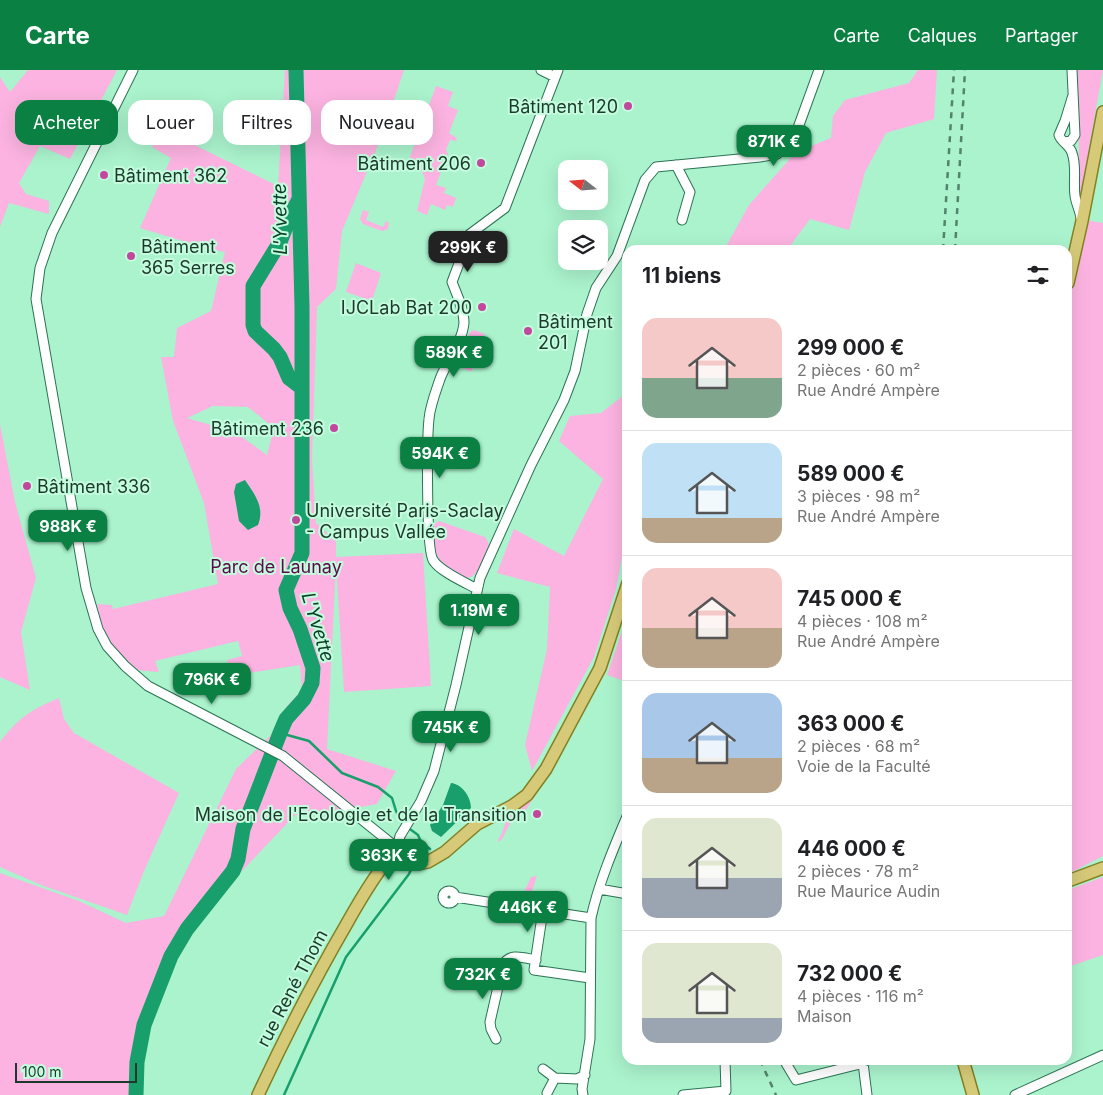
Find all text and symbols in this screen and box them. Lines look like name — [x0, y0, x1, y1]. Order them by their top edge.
text: Carte — [25, 21, 90, 50]
text: Carte — [833, 25, 880, 46]
text: Calques — [908, 25, 977, 46]
text: Partager — [1005, 25, 1078, 46]
place label: Bâtiment 120 — [508, 96, 618, 117]
chip: Acheter — [15, 100, 118, 145]
chip: Louer — [128, 100, 213, 145]
chip: Filtres — [223, 100, 311, 145]
chip: Nouveau — [321, 100, 433, 145]
marker: Bâtiment 120 — [622, 100, 634, 112]
pin: 871K € — [733, 124, 815, 167]
text: 871K € — [748, 131, 800, 151]
place label: Bâtiment 206 — [358, 153, 471, 174]
marker: Bâtiment 206 — [475, 157, 487, 169]
north arrow — [558, 160, 608, 210]
map controls — [558, 160, 608, 270]
place label: Bâtiment 362 — [114, 165, 227, 186]
marker: Bâtiment 362 — [98, 169, 110, 181]
water label: L'Yvette — [268, 183, 292, 255]
button: layers — [558, 220, 608, 270]
pin: 299K € — [427, 230, 509, 273]
place label: Bâtiment 365 Serres — [141, 236, 235, 278]
text: 299K € — [439, 237, 497, 257]
marker: Bâtiment 365 Serres — [125, 250, 137, 262]
icon: filters — [1024, 261, 1052, 289]
text: 11 biens — [642, 263, 721, 288]
place label: IJCLab Bat 200 — [341, 297, 472, 318]
marker: IJCLab Bat 200 — [476, 301, 488, 313]
place label: Bâtiment 201 — [538, 311, 613, 353]
marker: Bâtiment 201 — [522, 325, 534, 337]
text: 299 000 € — [797, 335, 904, 360]
pin: 589K € — [413, 336, 495, 378]
icon: home — [682, 338, 742, 398]
text: 589K € — [425, 342, 483, 362]
text: 2 pièces · 60 m² — [797, 360, 920, 380]
text: Rue André Ampère — [797, 380, 940, 400]
place label: Bâtiment 236 — [211, 418, 324, 439]
marker: Bâtiment 236 — [328, 422, 340, 434]
pin: 594K € — [399, 436, 481, 479]
text: 594K € — [411, 443, 469, 463]
text: 589 000 € — [797, 461, 905, 486]
icon: home — [682, 463, 742, 523]
place label: Bâtiment 336 — [37, 476, 150, 497]
marker: Bâtiment 336 — [21, 480, 33, 492]
text: 3 pièces · 98 m² — [797, 486, 920, 506]
place label: Université Paris-Saclay - Campus Vallée — [306, 500, 504, 542]
text: Rue André Ampère — [797, 506, 940, 526]
pin: 988K € — [27, 510, 109, 552]
marker: Université Paris-Saclay - Campus Vallée — [290, 514, 302, 526]
text: 988K € — [39, 516, 97, 536]
park label: Parc de Launay — [210, 556, 342, 577]
text: 745 000 € — [797, 586, 902, 611]
icon: home — [682, 588, 742, 648]
water label: L'Yvette — [297, 589, 339, 665]
pin: 1.19M € — [433, 594, 525, 636]
text: 1.19M € — [450, 600, 508, 620]
text: 4 pièces · 108 m² — [797, 611, 927, 631]
text: Rue André Ampère — [797, 631, 940, 651]
pin: 796K € — [171, 662, 253, 705]
text: 796K € — [184, 669, 240, 689]
pin: 745K € — [410, 710, 492, 753]
text: 363 000 € — [797, 711, 905, 736]
icon: home — [682, 713, 742, 773]
text: 745K € — [423, 717, 479, 737]
text: 2 pièces · 68 m² — [797, 736, 920, 756]
text: Voie de la Faculté — [797, 756, 931, 776]
place label: Maison de l'Ecologie et de la Transition — [195, 804, 527, 825]
marker: Maison de l'Ecologie et de la Transition — [531, 808, 543, 820]
text: 446 000 € — [797, 836, 906, 861]
pin: 363K € — [348, 838, 430, 881]
icon: home — [682, 838, 742, 898]
text: 363K € — [360, 845, 418, 865]
text: 2 pièces · 78 m² — [797, 861, 919, 881]
text: Rue Maurice Audin — [797, 881, 940, 901]
pin: 446K € — [487, 890, 569, 933]
text: 446K € — [499, 897, 557, 917]
street label: rue René Thom — [252, 926, 332, 1050]
pin: 732K € — [442, 958, 524, 1000]
text: 732 000 € — [797, 961, 902, 986]
icon: home — [682, 963, 742, 1023]
text: 732K € — [455, 964, 511, 984]
text: 4 pièces · 116 m² — [797, 986, 924, 1006]
text: Maison — [797, 1006, 852, 1026]
scale bar — [15, 1060, 138, 1083]
text: 100 m — [22, 1063, 62, 1080]

